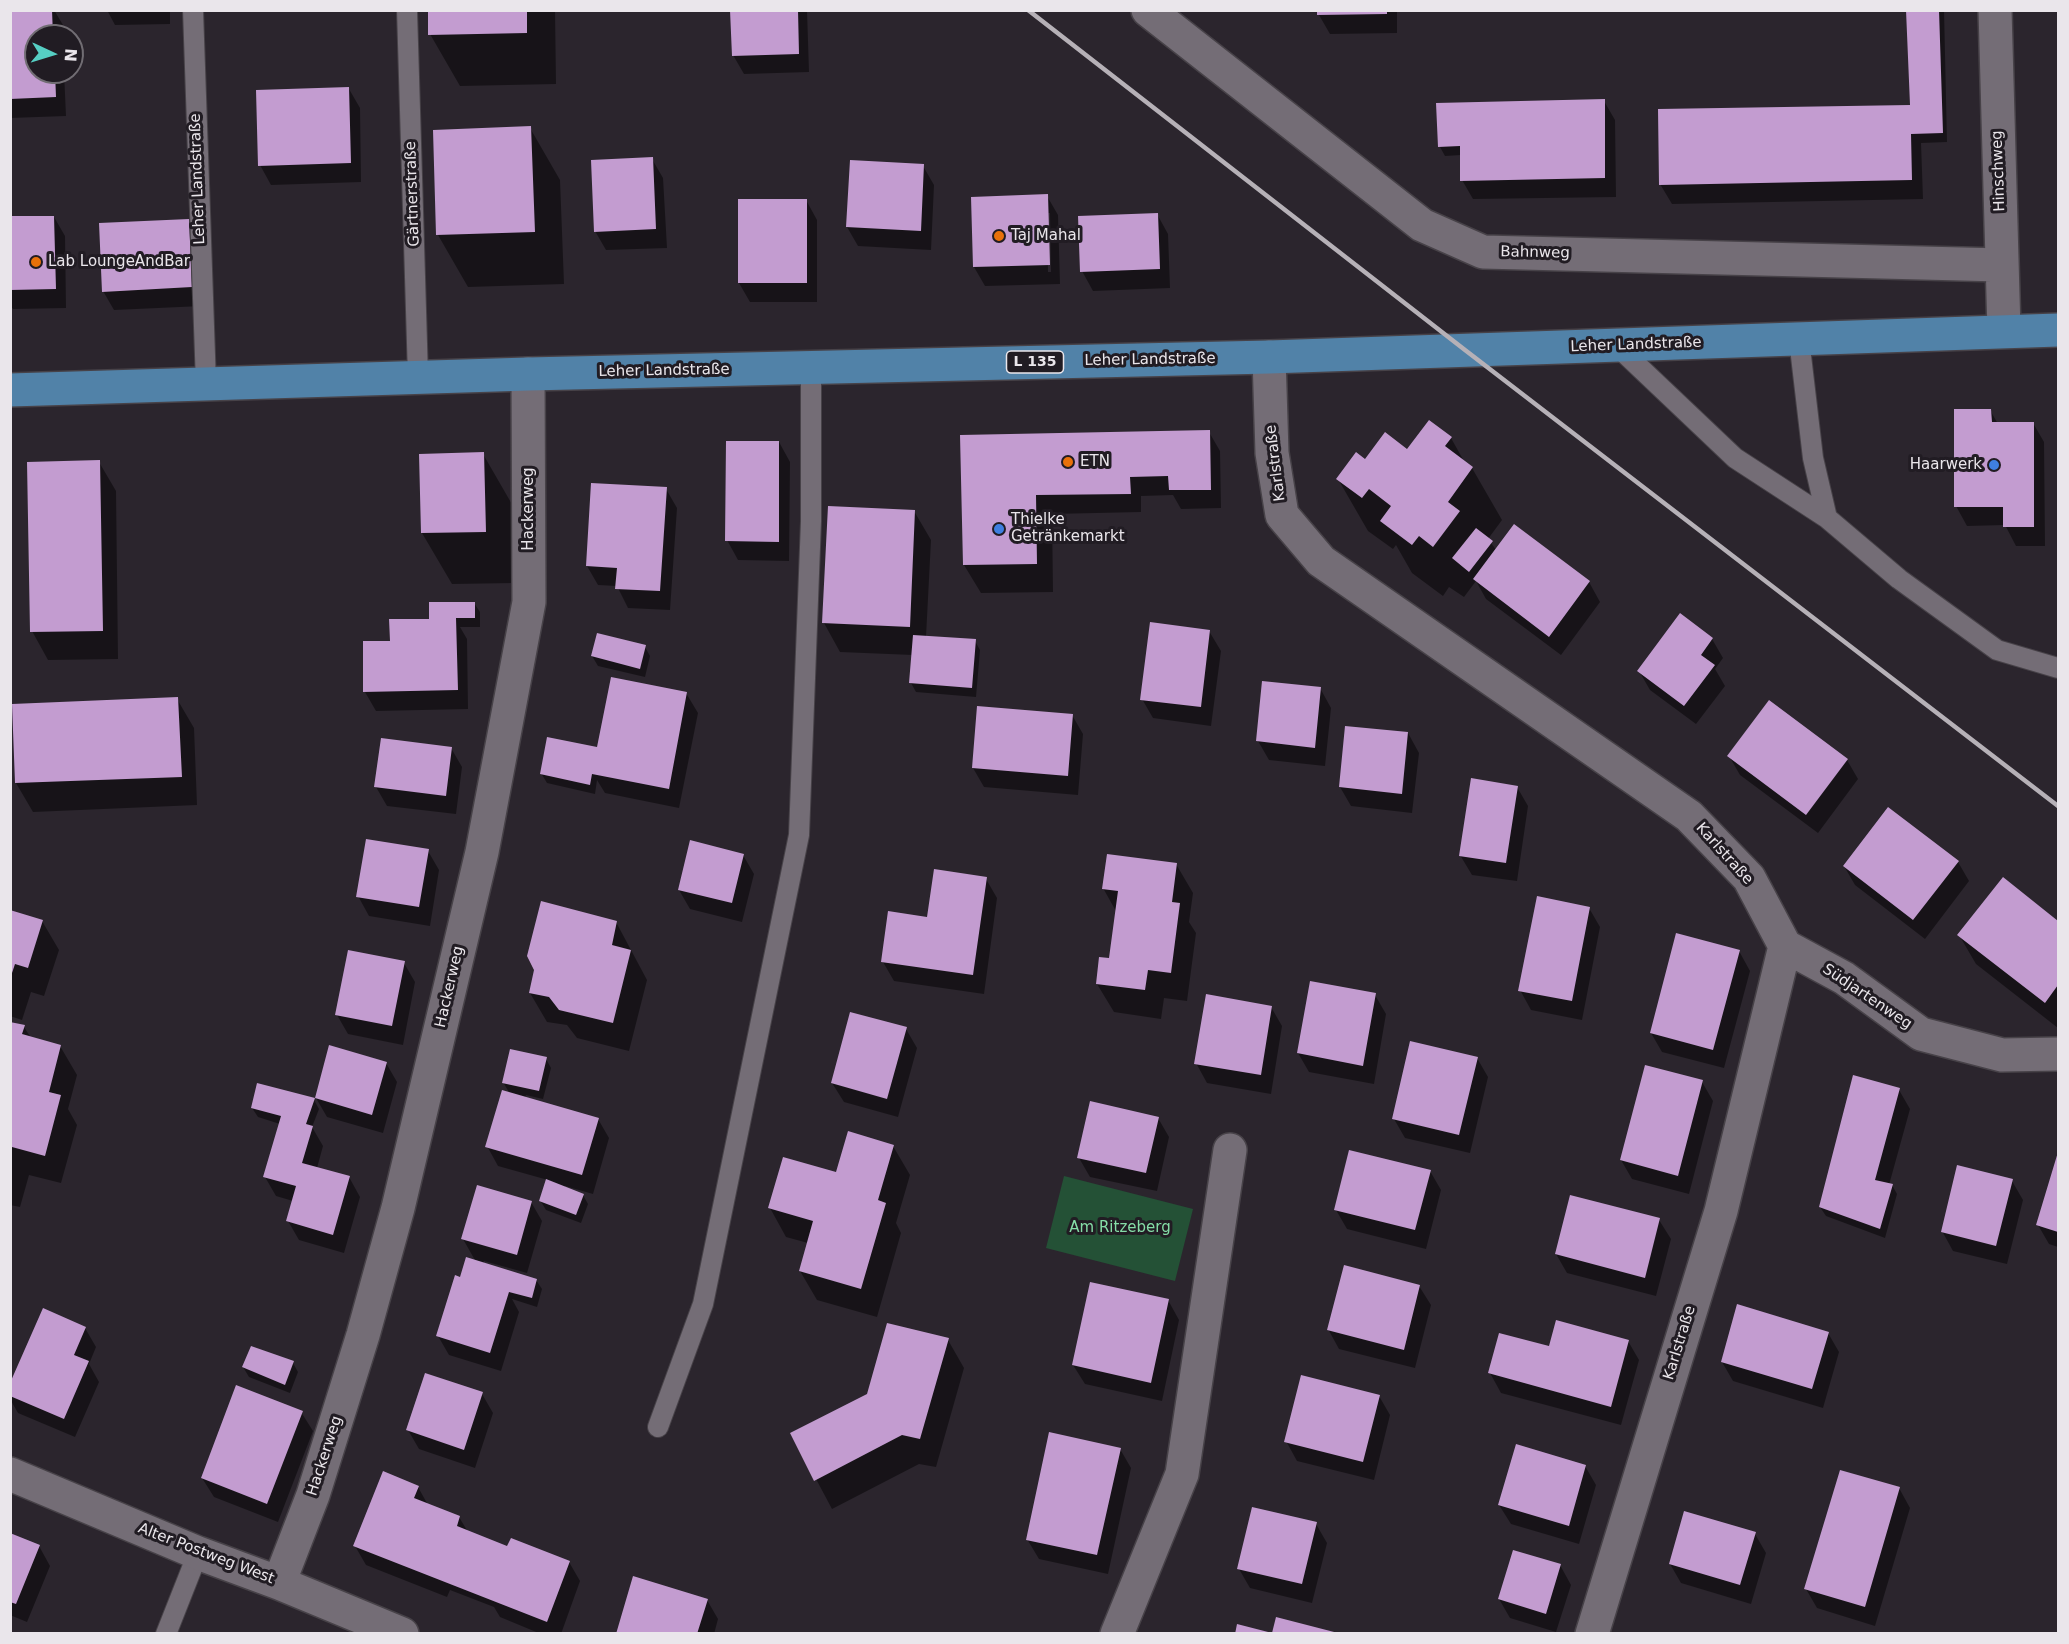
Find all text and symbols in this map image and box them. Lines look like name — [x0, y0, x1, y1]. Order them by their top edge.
north arrow — [24, 24, 84, 84]
text: N — [61, 48, 80, 62]
street label: Leher Landstraße — [187, 113, 209, 245]
street label: Hinschweg — [1989, 130, 2009, 212]
street label: Gärtnerstraße — [402, 141, 424, 247]
place label: Taj Mahal — [1011, 227, 1081, 245]
marker: Taj Mahal — [992, 229, 1006, 243]
street label: Bahnweg — [1500, 243, 1570, 263]
place label: Lab LoungeAndBar — [48, 253, 190, 271]
marker: Lab LoungeAndBar — [29, 255, 43, 269]
street label: Leher Landstraße — [1570, 334, 1702, 356]
street label: Leher Landstraße — [1084, 350, 1216, 370]
road number: L 135 — [1006, 351, 1064, 373]
street label: Leher Landstraße — [598, 361, 730, 381]
street label: Karlstraße — [1262, 424, 1290, 502]
place label: ETN — [1080, 453, 1110, 471]
marker: ETN — [1061, 455, 1075, 469]
place label: Haarwerk — [1910, 456, 1982, 474]
marker: Haarwerk — [1987, 458, 2001, 472]
street label: Hackerweg — [520, 467, 538, 551]
place label: Thielke Getränkemarkt — [1011, 511, 1125, 546]
marker: Thielke Getränkemarkt — [992, 522, 1006, 536]
street label: Karlstraße — [1692, 819, 1756, 889]
street label: Hackerweg — [432, 944, 468, 1030]
street label: Südjartenweg — [1819, 961, 1915, 1033]
park label: Am Ritzeberg — [1069, 1219, 1171, 1237]
street label: Karlstraße — [1660, 1304, 1700, 1382]
street label: Hackerweg — [304, 1414, 346, 1498]
street label: Alter Postweg West — [135, 1520, 277, 1588]

